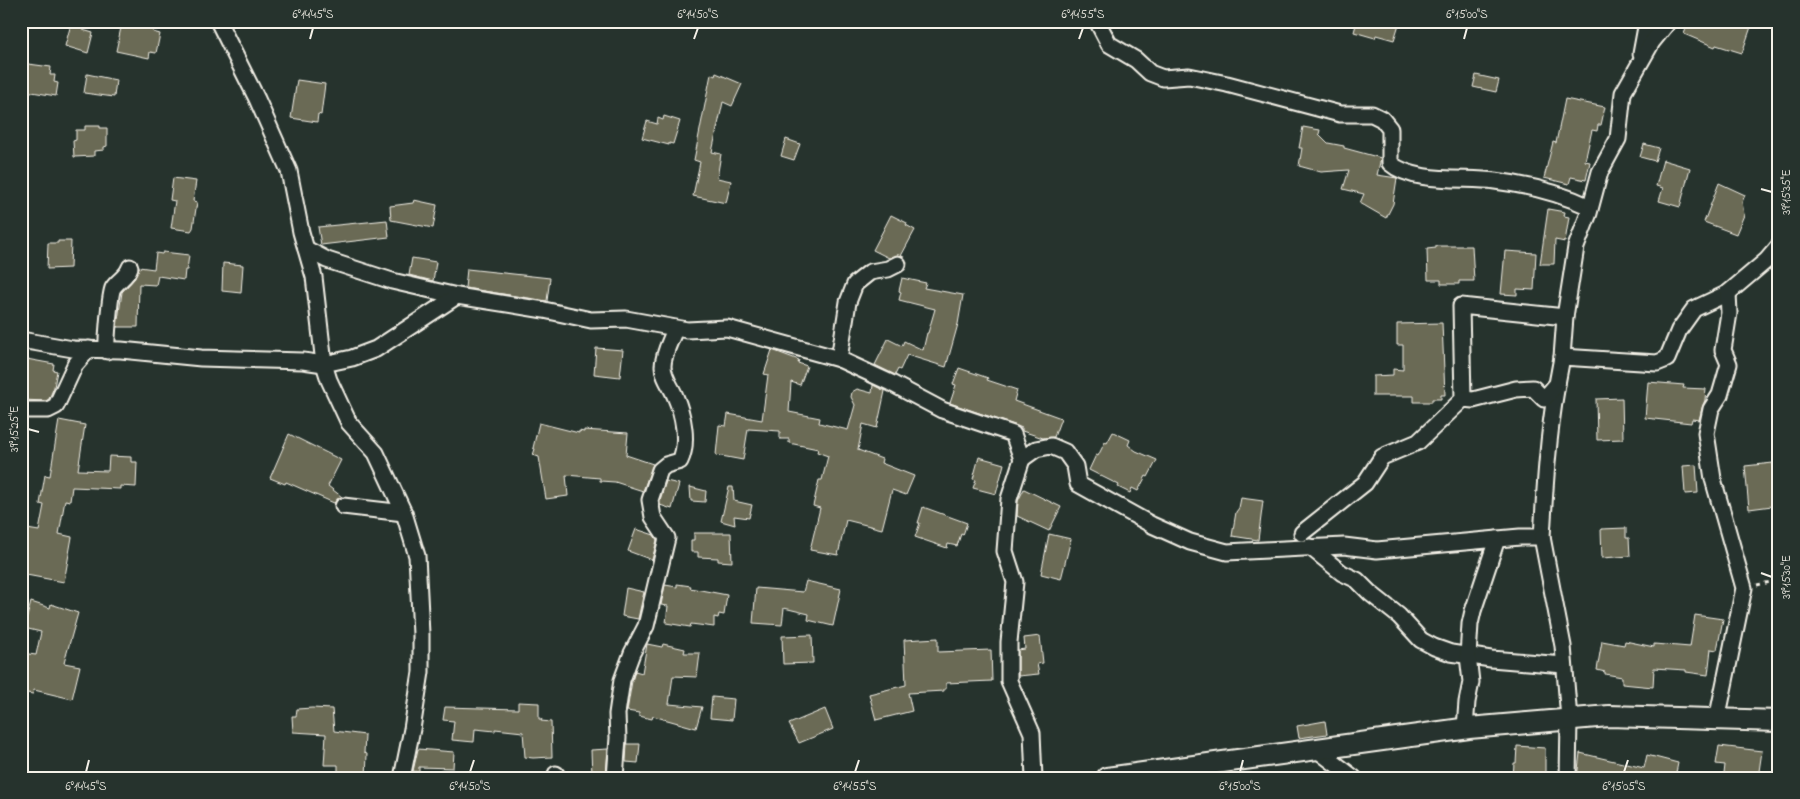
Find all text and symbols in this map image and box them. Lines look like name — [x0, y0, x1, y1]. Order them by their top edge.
text: 6°14'45"S — [293, 6, 334, 24]
text: 6°14'50"S — [677, 6, 719, 24]
text: 6°14'55"S — [1062, 6, 1105, 24]
text: 6°15'00"S — [1446, 6, 1488, 24]
text: 39°15'35"E — [1778, 169, 1796, 215]
text: 39°15'25"E — [6, 406, 24, 452]
text: 39°15'30"E — [1778, 555, 1796, 599]
text: 6°14'45"S — [66, 778, 107, 796]
text: 6°14'50"S — [449, 778, 491, 796]
text: 6°14'55"S — [834, 778, 877, 796]
text: 6°15'00"S — [1219, 778, 1261, 796]
text: 6°15'05"S — [1603, 778, 1646, 796]

